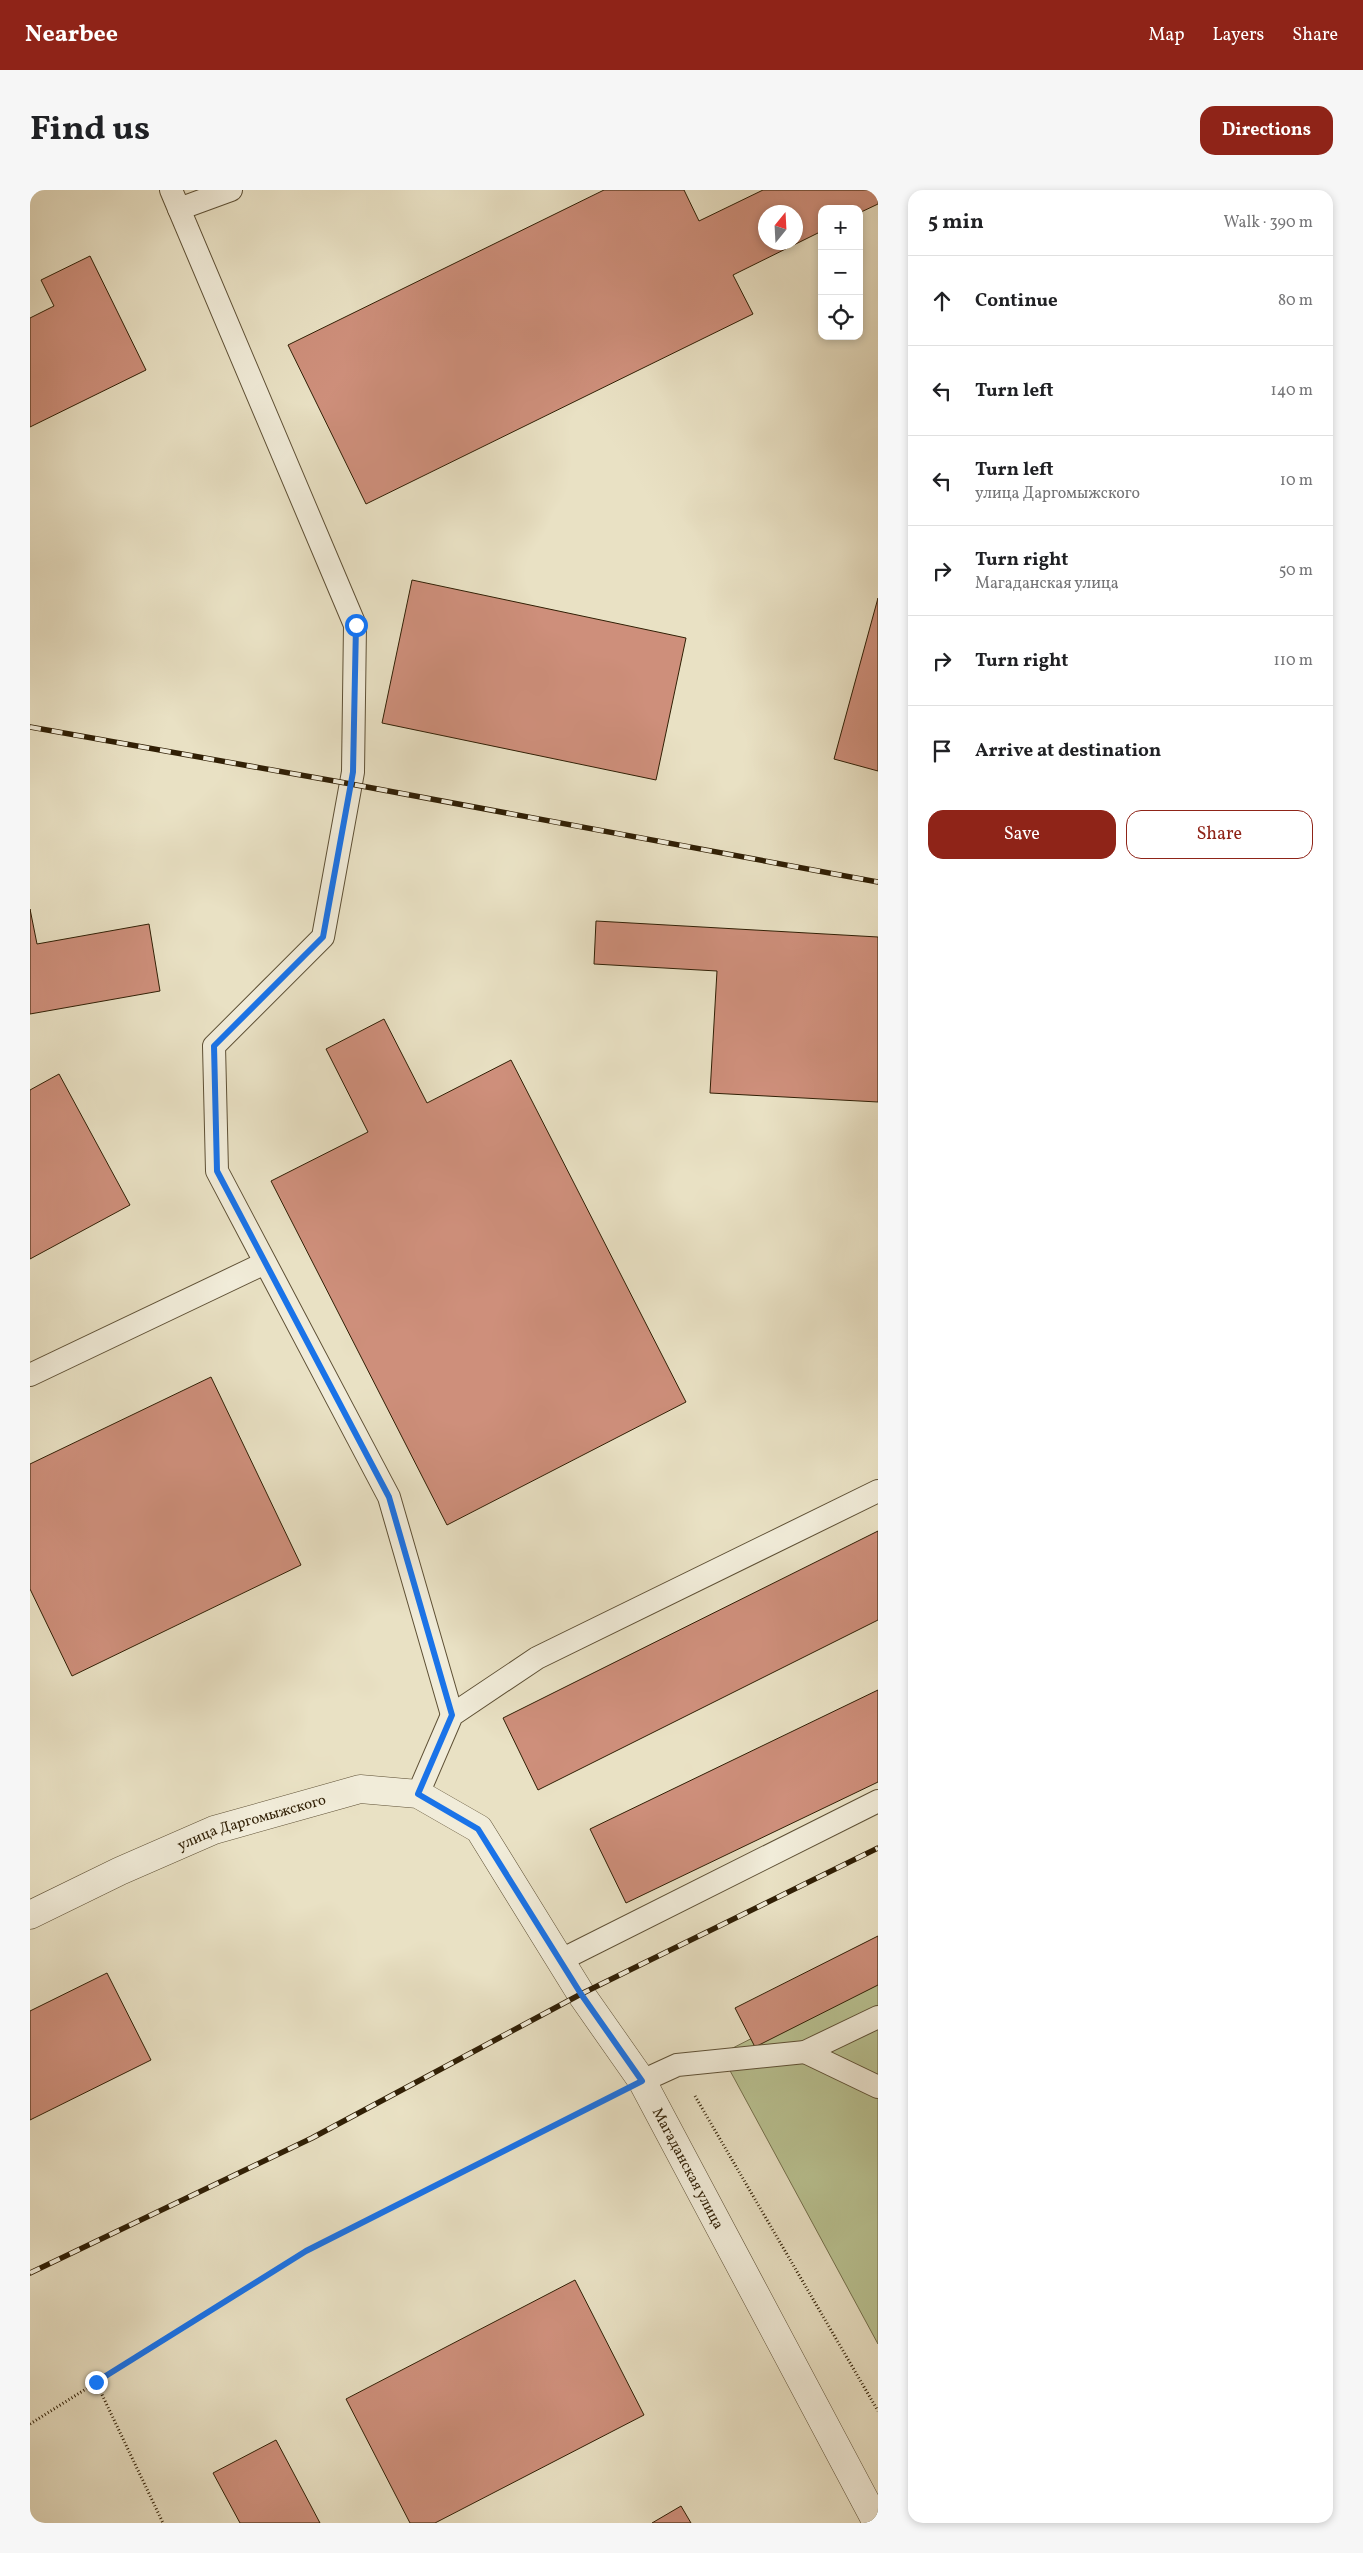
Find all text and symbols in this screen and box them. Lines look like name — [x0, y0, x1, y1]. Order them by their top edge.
text: Nearbee — [25, 18, 118, 52]
text: Map — [1148, 23, 1184, 48]
text: Layers — [1212, 23, 1264, 48]
text: Share — [1292, 23, 1338, 48]
text: Find us — [30, 106, 150, 154]
button: Directions — [1200, 106, 1333, 155]
north arrow — [758, 205, 803, 250]
map controls — [818, 205, 863, 340]
button: + — [818, 205, 863, 250]
text: 5 min — [928, 208, 984, 237]
text: Walk · 390 m — [1224, 212, 1313, 234]
button: − — [818, 250, 863, 295]
icon: ahead — [928, 287, 956, 315]
text: Continue — [975, 288, 1058, 314]
text: 80 m — [1278, 290, 1313, 312]
button: locate — [818, 295, 863, 340]
icon: left — [928, 377, 956, 405]
text: Turn left — [975, 378, 1054, 404]
text: 140 m — [1271, 380, 1313, 402]
text: Turn left — [975, 457, 1054, 483]
icon: left — [928, 467, 956, 495]
text: 10 m — [1280, 470, 1313, 492]
text: улица Даргомыжского — [975, 483, 1140, 505]
text: Turn right — [975, 547, 1068, 573]
icon: right — [928, 557, 956, 585]
text: 50 m — [1279, 560, 1313, 582]
text: Магаданская улица — [975, 573, 1119, 595]
route start — [345, 614, 368, 637]
icon: right — [928, 647, 956, 675]
text: Turn right — [975, 648, 1068, 674]
text: 110 m — [1274, 650, 1313, 672]
icon: arrive — [928, 737, 956, 765]
text: Arrive at destination — [975, 738, 1161, 764]
button: Save — [928, 810, 1116, 859]
button: Share — [1126, 810, 1313, 859]
street label: улица Даргомыжского — [174, 1790, 329, 1857]
street label: Магаданская улица — [646, 2104, 728, 2234]
route end — [85, 2371, 108, 2394]

